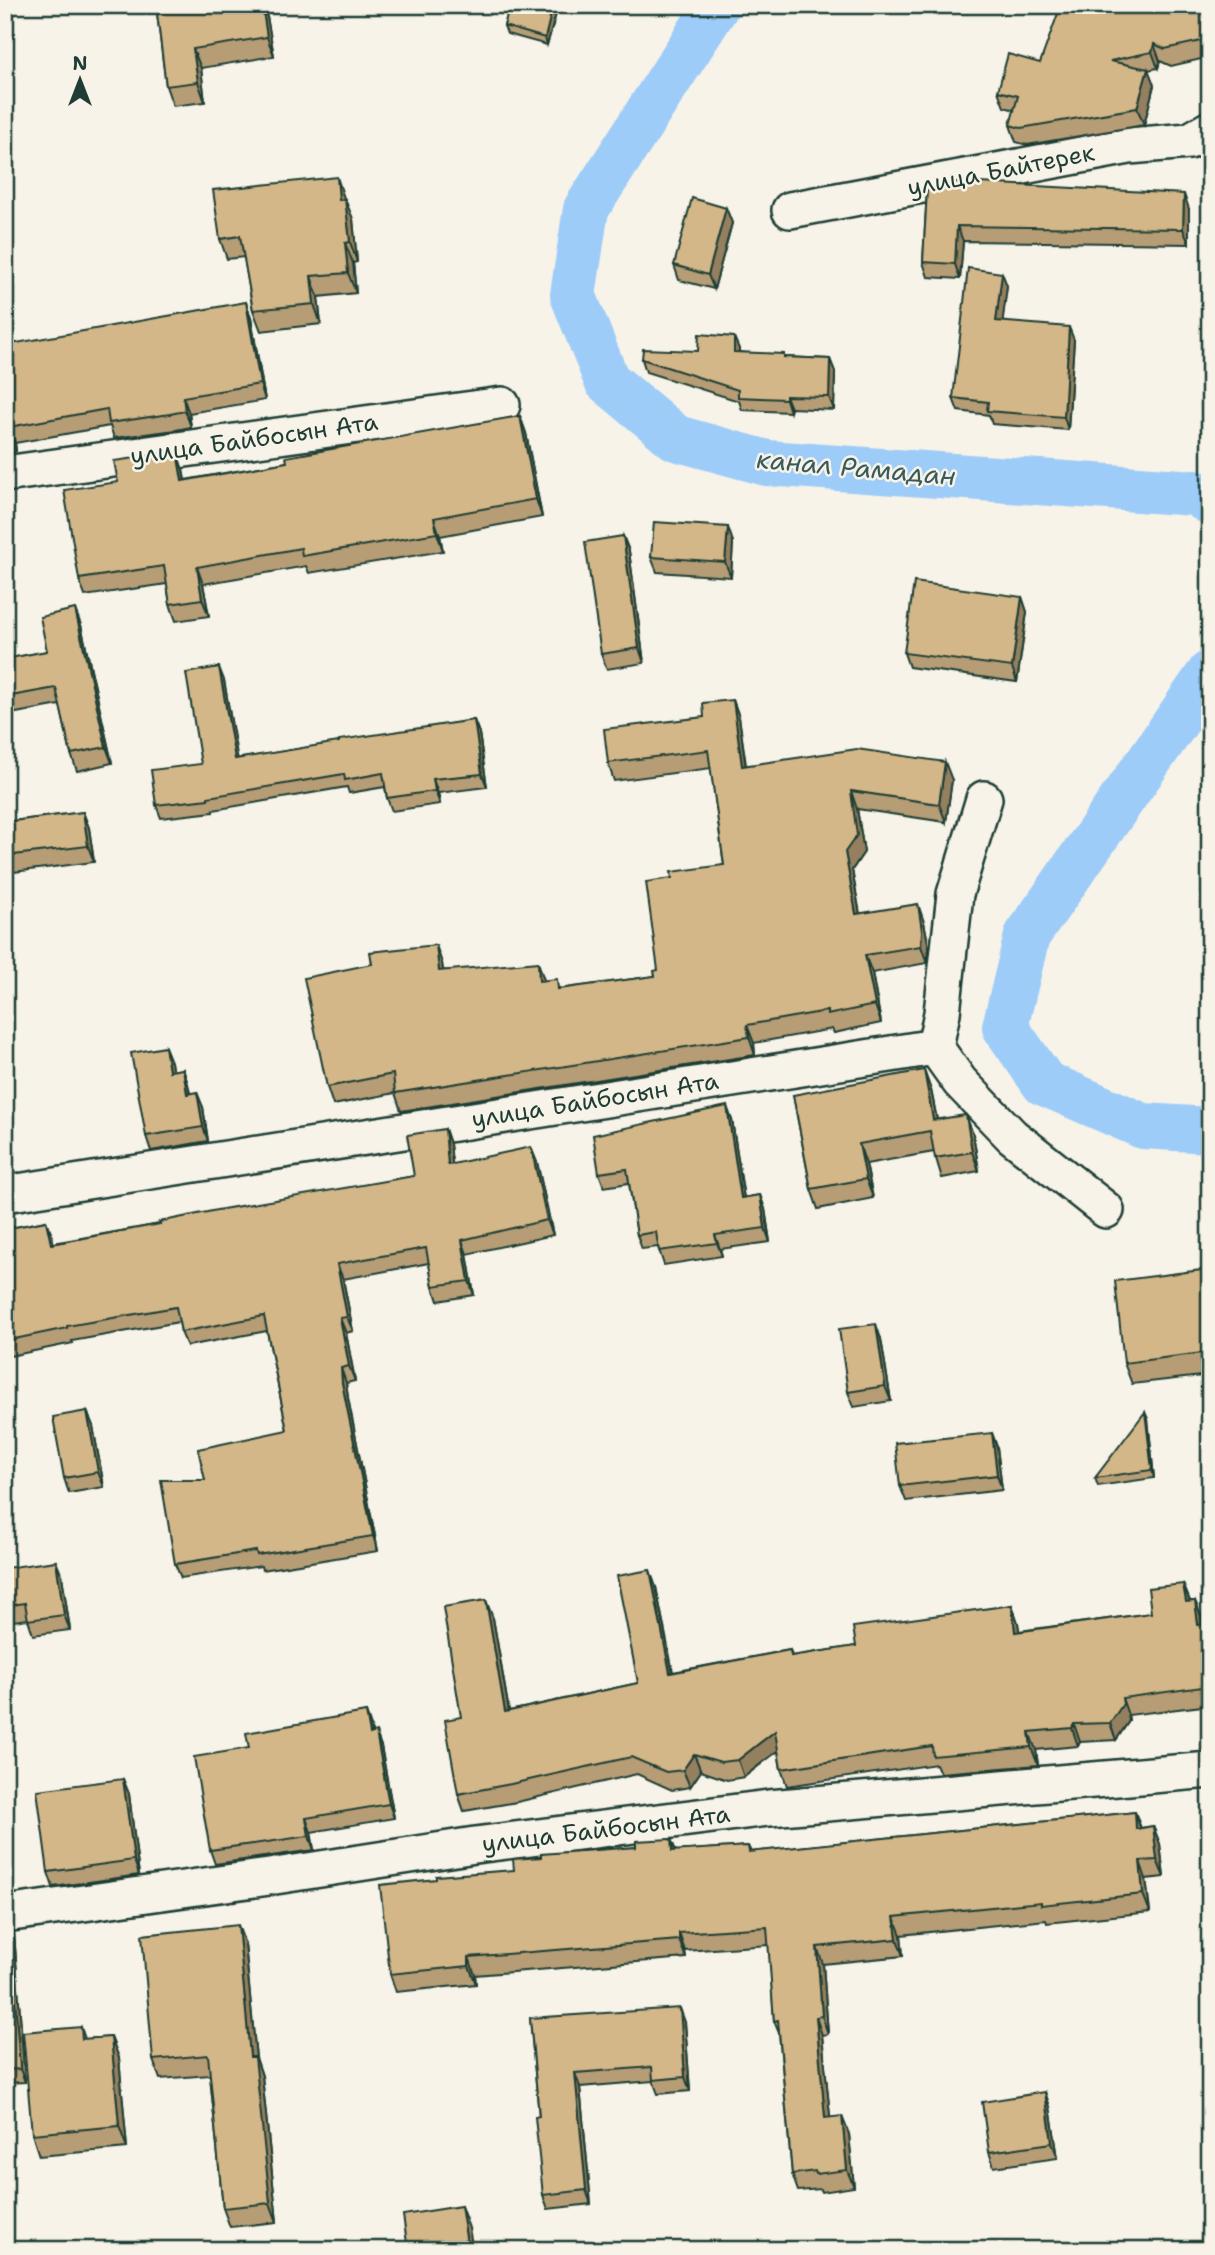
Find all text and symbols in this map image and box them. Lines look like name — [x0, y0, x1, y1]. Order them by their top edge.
north arrow — [46, 46, 116, 116]
text: N — [72, 51, 88, 76]
street label: улица Байтерек — [905, 136, 1098, 204]
street label: улица Байбосын Ата — [128, 406, 380, 472]
water label: канал Рамадан — [755, 441, 957, 493]
street label: улица Байбосын Ата — [469, 1065, 721, 1135]
street label: улица Байбосын Ата — [480, 1798, 732, 1860]

